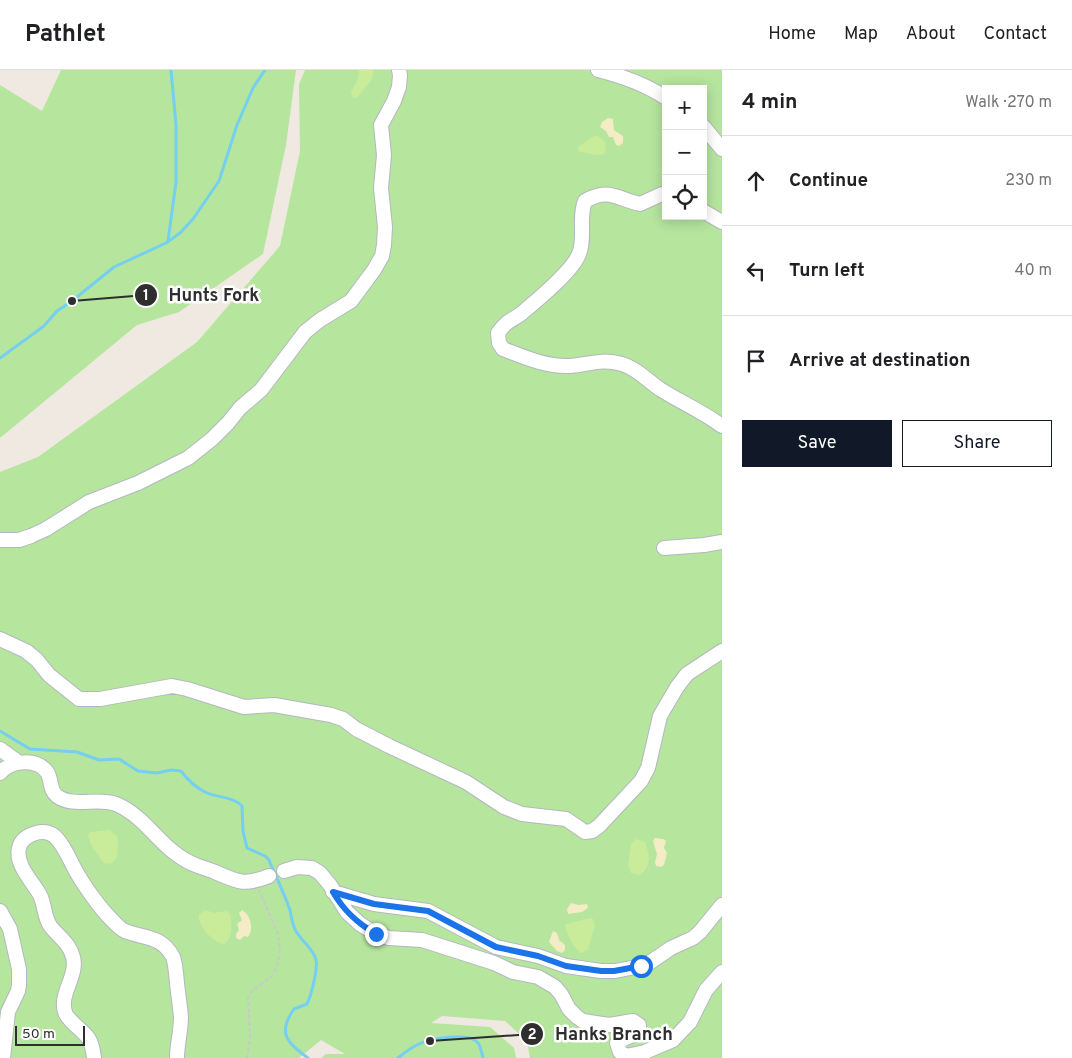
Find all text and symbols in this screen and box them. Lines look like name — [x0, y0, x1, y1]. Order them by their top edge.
text: Pathlet — [25, 20, 106, 50]
text: Home — [768, 23, 816, 46]
text: Map — [844, 23, 878, 46]
text: About — [906, 23, 955, 46]
text: Contact — [983, 23, 1047, 46]
map controls — [662, 85, 707, 220]
button: + — [662, 85, 707, 130]
text: 4 min — [742, 89, 798, 116]
text: Walk · 270 m — [965, 93, 1052, 113]
button: − — [662, 130, 707, 175]
icon: ahead — [742, 167, 770, 195]
text: Continue — [789, 169, 868, 193]
text: 230 m — [1005, 171, 1052, 191]
button: locate — [662, 175, 707, 220]
icon: left — [742, 257, 770, 285]
text: Turn left — [789, 259, 865, 283]
text: 40 m — [1014, 261, 1052, 281]
callout: Hunts Fork — [133, 279, 269, 312]
text: Hunts Fork — [169, 285, 259, 308]
text: 1 — [143, 287, 149, 306]
icon: arrive — [742, 347, 770, 375]
text: Arrive at destination — [789, 349, 970, 373]
button: Save — [742, 420, 892, 467]
button: Share — [902, 420, 1052, 467]
route end — [365, 923, 388, 946]
route start — [630, 955, 653, 978]
callout: Hanks Branch — [520, 1017, 682, 1050]
scale bar — [15, 1023, 85, 1046]
text: Hanks Branch — [555, 1024, 673, 1047]
text: 50 m — [22, 1026, 55, 1043]
text: 2 — [527, 1026, 537, 1045]

